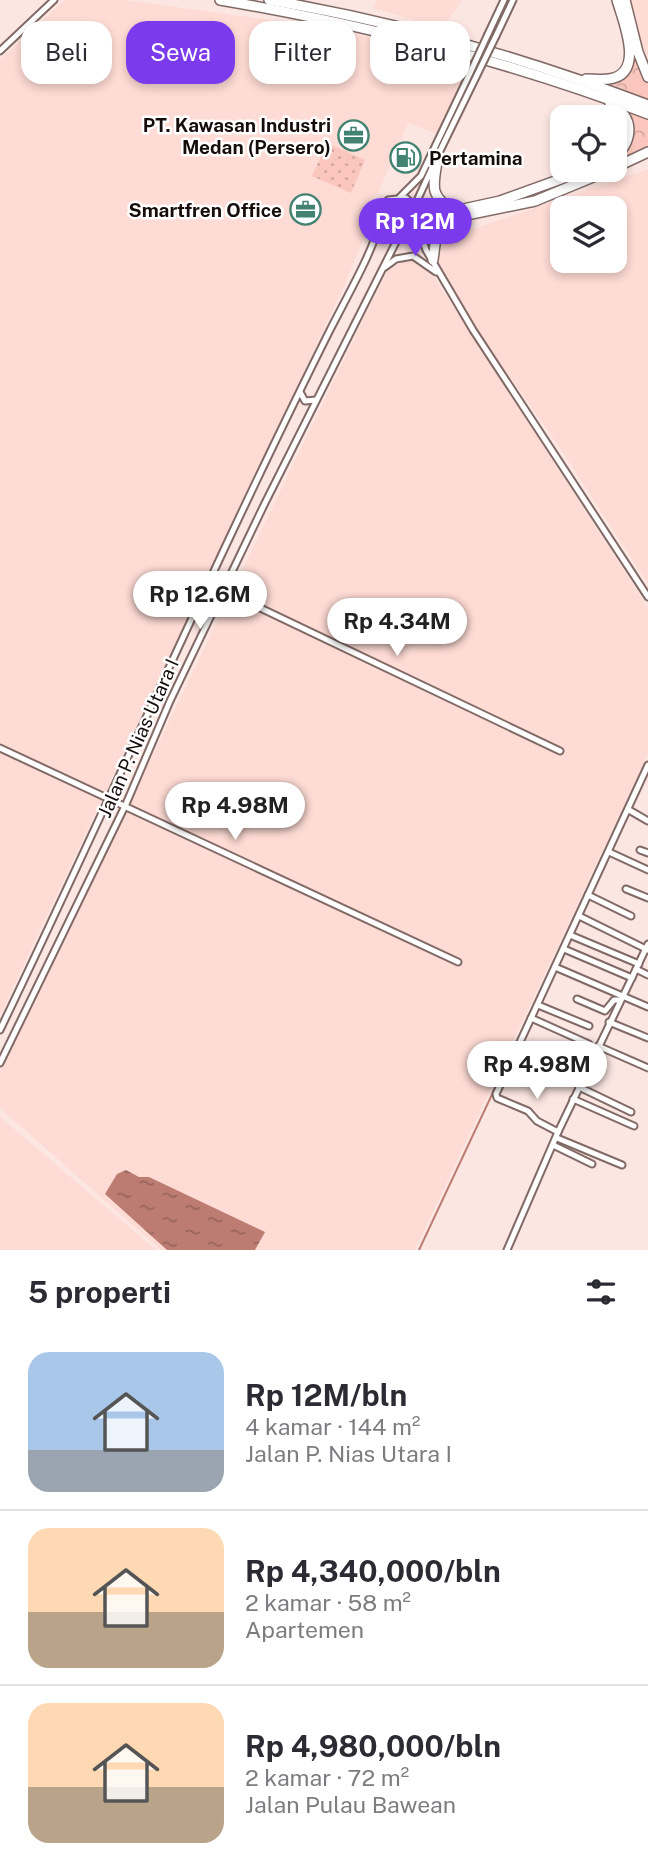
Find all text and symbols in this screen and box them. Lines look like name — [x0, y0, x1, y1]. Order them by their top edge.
chip: Beli — [21, 21, 112, 84]
chip: Sewa — [126, 21, 235, 84]
chip: Filter — [249, 21, 356, 84]
chip: Baru — [370, 21, 470, 84]
map controls — [550, 105, 627, 273]
button: locate — [550, 105, 627, 182]
place label: PT. Kawasan Industri Medan (Persero) — [143, 114, 331, 158]
office icon: PT. Kawasan Industri Medan (Persero) — [337, 119, 371, 153]
fuel station icon: Pertamina — [389, 141, 423, 175]
place label: Pertamina — [429, 147, 523, 169]
office icon: Smartfren Office — [288, 193, 322, 227]
button: layers — [550, 196, 627, 273]
pin: Rp 12M — [358, 198, 472, 258]
place label: Smartfren Office — [129, 199, 282, 221]
text: Rp 12M — [375, 207, 455, 234]
pin: Rp 12.6M — [128, 572, 272, 631]
text: Rp 12.6M — [149, 580, 251, 607]
pin: Rp 4.34M — [325, 598, 469, 658]
text: Rp 4.34M — [343, 607, 451, 634]
street label: Jalan P. Nias Utara I — [93, 655, 183, 821]
pin: Rp 4.98M — [163, 782, 307, 842]
text: Rp 4.98M — [181, 791, 289, 818]
pin: Rp 4.98M — [465, 1042, 609, 1101]
text: Rp 4.98M — [483, 1050, 591, 1077]
icon: filters — [582, 1273, 620, 1311]
text: 5 properti — [28, 1274, 171, 1310]
text: Rp 12M/bln — [245, 1377, 407, 1413]
icon: home — [84, 1380, 168, 1464]
text: 4 kamar · 144 m² — [245, 1413, 420, 1440]
text: Jalan P. Nias Utara I — [245, 1440, 452, 1467]
text: Rp 4,340,000/bln — [245, 1553, 501, 1589]
icon: home — [84, 1556, 168, 1640]
text: 2 kamar · 58 m² — [245, 1589, 411, 1616]
text: Apartemen — [245, 1616, 364, 1643]
text: Rp 4,980,000/bln — [245, 1728, 501, 1764]
icon: home — [84, 1731, 168, 1815]
text: 2 kamar · 72 m² — [245, 1764, 409, 1791]
text: Jalan Pulau Bawean — [245, 1791, 456, 1818]

